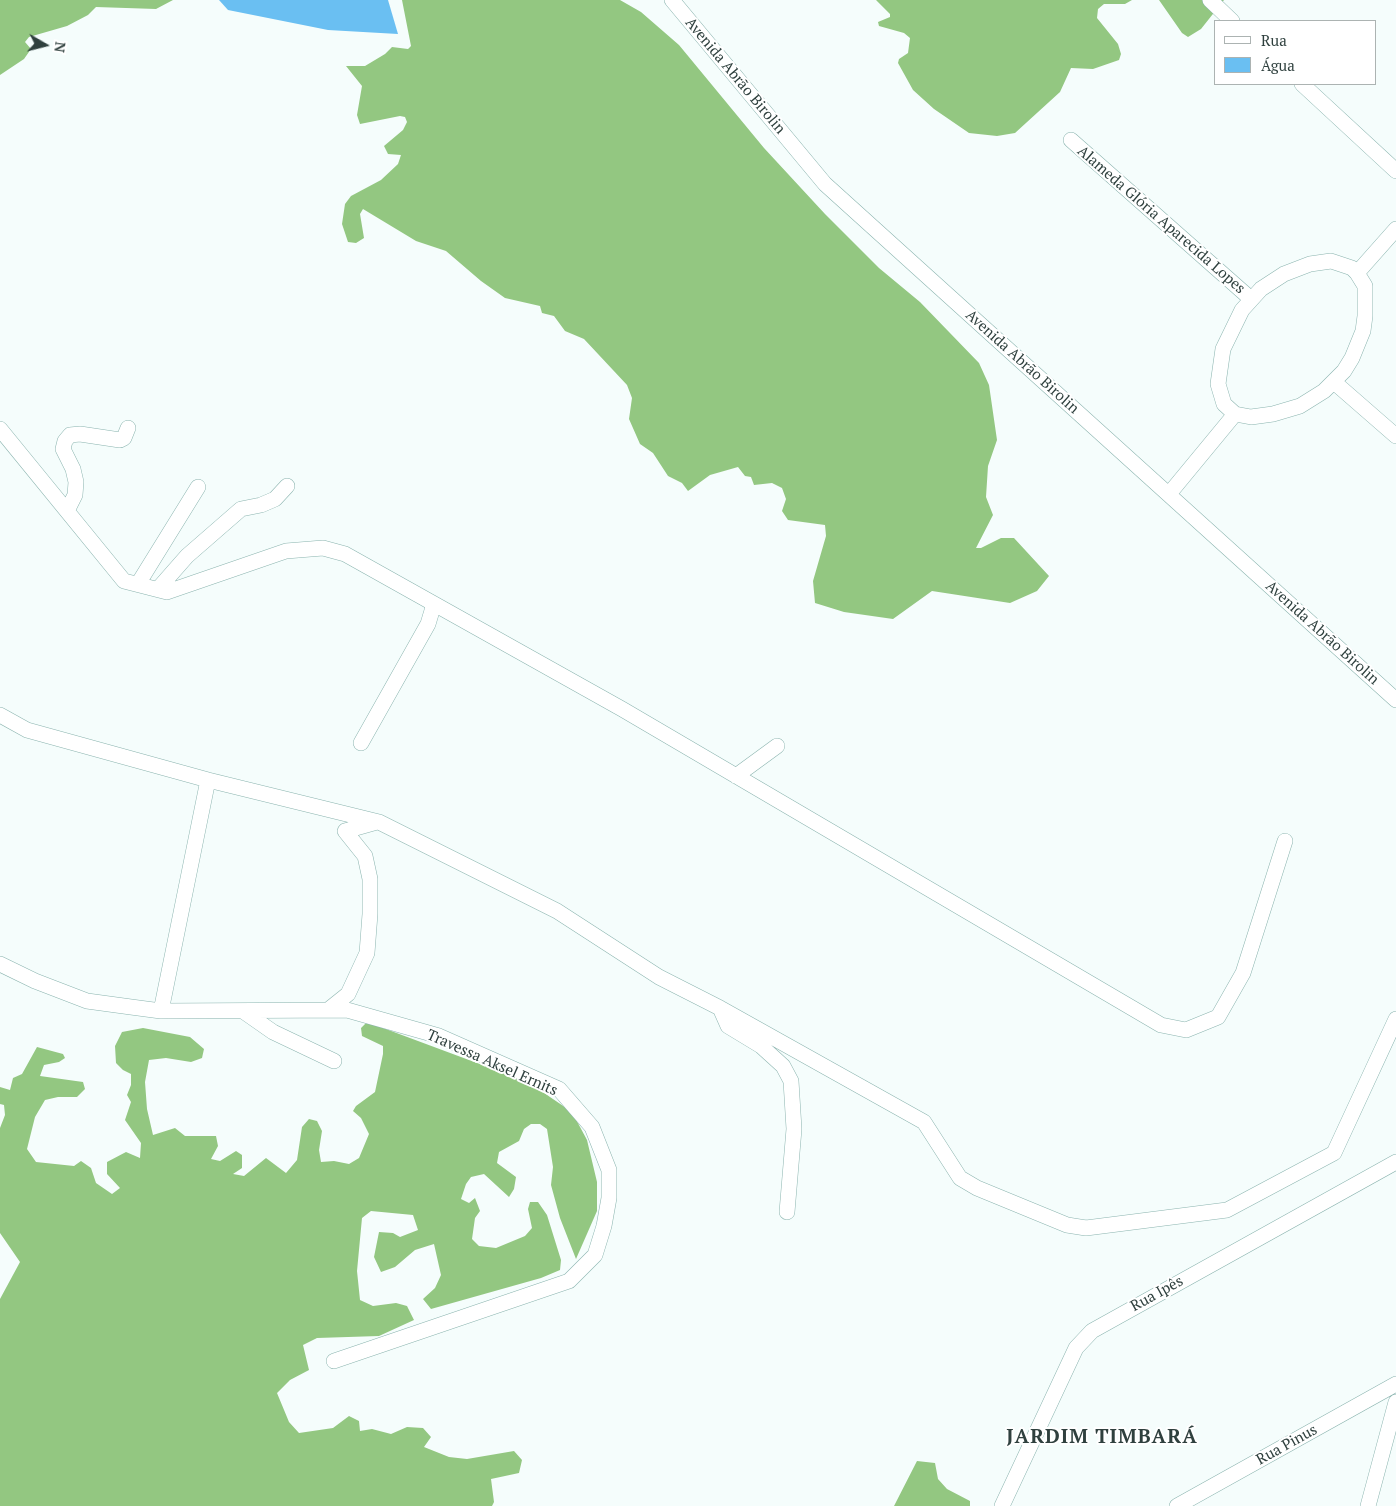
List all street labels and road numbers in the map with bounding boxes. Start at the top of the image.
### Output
street label: Avenida Abrão Birolin [681,14,789,138]
street label: Alameda Glória Aparecida Lopes [1073,142,1249,298]
street label: Avenida Abrão Birolin [962,306,1082,418]
street label: Avenida Abrão Birolin [1262,577,1382,689]
street label: Travessa Aksel Ernits [424,1026,560,1100]
street label: Rua Ipês [1128,1272,1186,1316]
street label: Rua Pinus [1253,1421,1321,1469]

